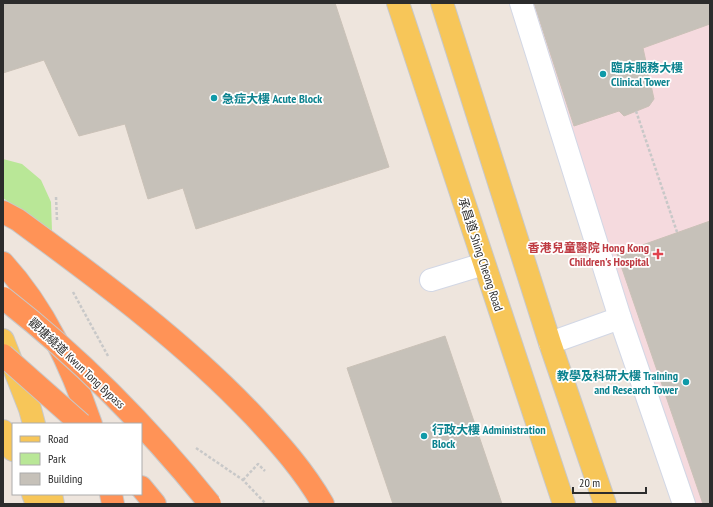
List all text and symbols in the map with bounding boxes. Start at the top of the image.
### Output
place label: 臨床服務大樓 Clinical Tower [611,60,683,89]
marker: 臨床服務大樓 Clinical Tower [598,69,608,79]
place label: 急症大樓 Acute Block [222,91,322,106]
marker: 急症大樓 Acute Block [209,93,219,103]
street label: 承昌道 Shing Cheong Road [456,195,506,313]
place label: 香港兒童醫院 Hong Kong Children's Hospital [528,240,649,269]
marker: 香港兒童醫院 Hong Kong Children's Hospital [652,248,664,260]
street label: 觀塘繞道 Kwun Tong Bypass [26,314,128,412]
place label: 教學及科研大樓 Training and Research Tower [557,368,678,397]
marker: 教學及科研大樓 Training and Research Tower [681,377,691,387]
place label: 行政大樓 Administration Block [432,422,546,451]
legend [12,423,142,495]
text: Road [48,431,68,446]
marker: 行政大樓 Administration Block [419,431,429,441]
text: Park [48,451,66,466]
scale bar [573,469,646,495]
text: Building [48,471,83,486]
text: 20 m [579,475,600,490]

